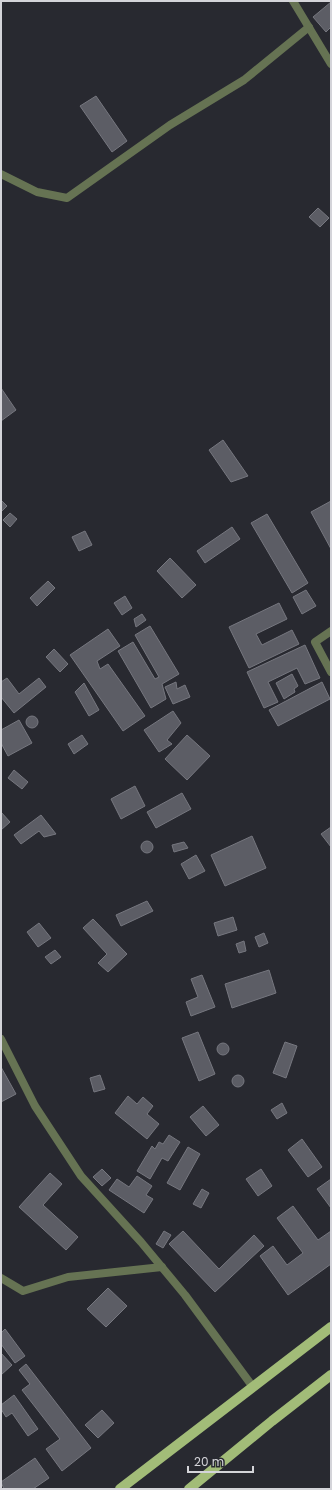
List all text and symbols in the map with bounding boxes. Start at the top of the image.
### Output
scale bar [188,1448,253,1474]
text: 20 m [194,1453,224,1470]

